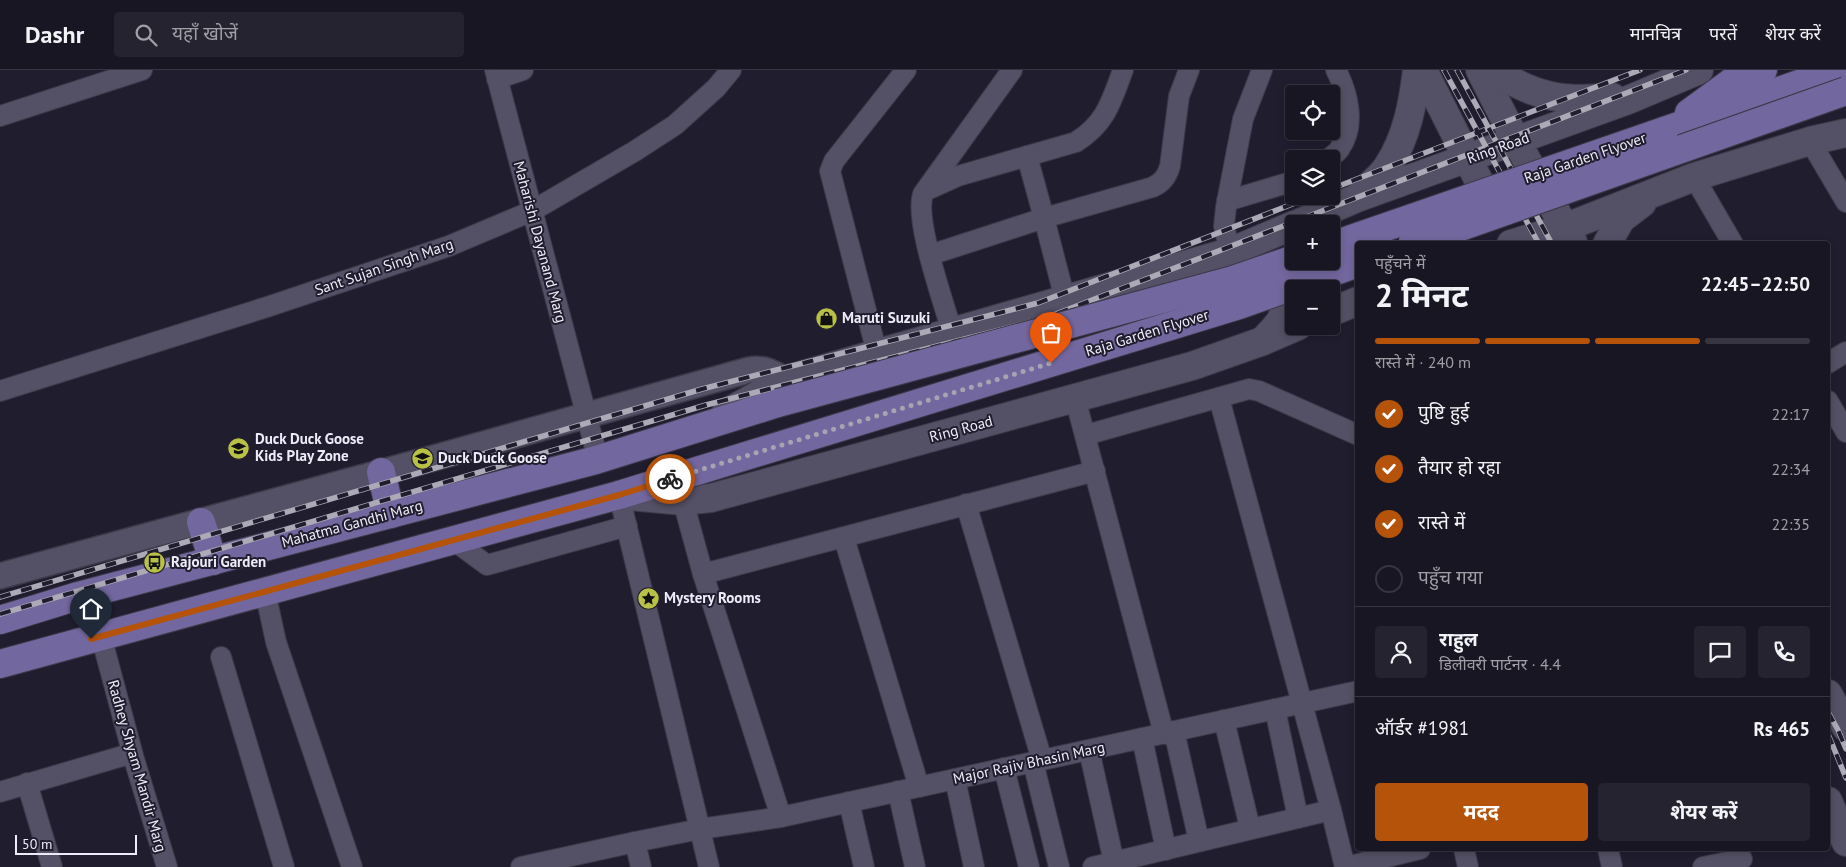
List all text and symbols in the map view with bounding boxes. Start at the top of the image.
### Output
search box [114,12,464,57]
text: Dashr [25,19,84,50]
icon: search [132,21,160,49]
text: यहाँ खोजें [172,21,238,45]
text: मानचित्र [1630,22,1681,45]
text: परतें [1709,22,1737,45]
text: शेयर करें [1765,22,1821,45]
map controls [1285,85,1340,335]
button: locate [1285,85,1340,140]
street label: Ring Road [1464,127,1532,168]
street label: Raja Garden Flyover [1521,128,1648,187]
button: layers [1285,150,1340,205]
street label: Maharishi Dayanand Marg [510,159,571,325]
button: + [1285,215,1340,270]
street label: Sant Sujan Singh Marg [312,234,456,299]
text: पहुँचने में [1375,253,1425,273]
text: 22:45–22:50 [1701,272,1810,296]
text: 2 मिनट [1375,274,1468,316]
button: − [1285,280,1340,335]
street label: Raja Garden Flyover [1083,305,1211,360]
shop icon: Maruti Suzuki [814,306,838,330]
place label: Maruti Suzuki [842,308,930,327]
pin [1030,312,1072,363]
icon: bag [1037,319,1065,347]
text: रास्ते में · 240 m [1375,352,1471,372]
icon: check [1375,400,1403,428]
text: पुष्टि हुई [1418,400,1469,424]
text: 22:17 [1772,404,1810,424]
street label: Ring Road [927,411,995,446]
place label: Duck Duck Goose Kids Play Zone [255,429,364,465]
school or university icon: Duck Duck Goose Kids Play Zone [227,436,251,460]
school or university icon: Duck Duck Goose [410,446,434,470]
place label: Duck Duck Goose [438,448,547,467]
courier [645,454,695,504]
icon: check [1375,455,1403,483]
text: तैयार हो रहा [1418,455,1500,479]
text: 22:34 [1772,459,1810,479]
icon: bike [656,465,684,493]
street label: Mahatma Gandhi Marg [279,496,424,551]
icon: check [1375,510,1403,538]
text: रास्ते में [1418,510,1465,534]
text: 22:35 [1772,514,1810,534]
bus stop icon: Rajouri Garden [143,550,167,574]
place label: Rajouri Garden [171,552,266,571]
text: पहुँच गया [1418,565,1483,589]
place icon: Mystery Rooms [636,586,660,610]
pin [70,588,112,639]
place label: Mystery Rooms [664,588,761,607]
icon: home [77,595,105,623]
button: person [1375,626,1427,678]
button: chat [1694,626,1746,678]
button: phone [1758,626,1810,678]
text: राहुल [1439,627,1478,651]
text: डिलीवरी पार्टनर · 4.4 [1439,654,1561,674]
street label: Radhey Shyam Mandir Marg [104,678,171,854]
text: ऑर्डर #1981 [1375,716,1469,740]
text: Rs 465 [1753,717,1810,741]
street label: Major Rajiv Bhasin Marg [951,737,1107,788]
button: मदद [1375,783,1588,841]
button: शेयर करें [1598,783,1810,841]
scale bar [15,832,138,855]
text: 50 m [22,835,52,853]

